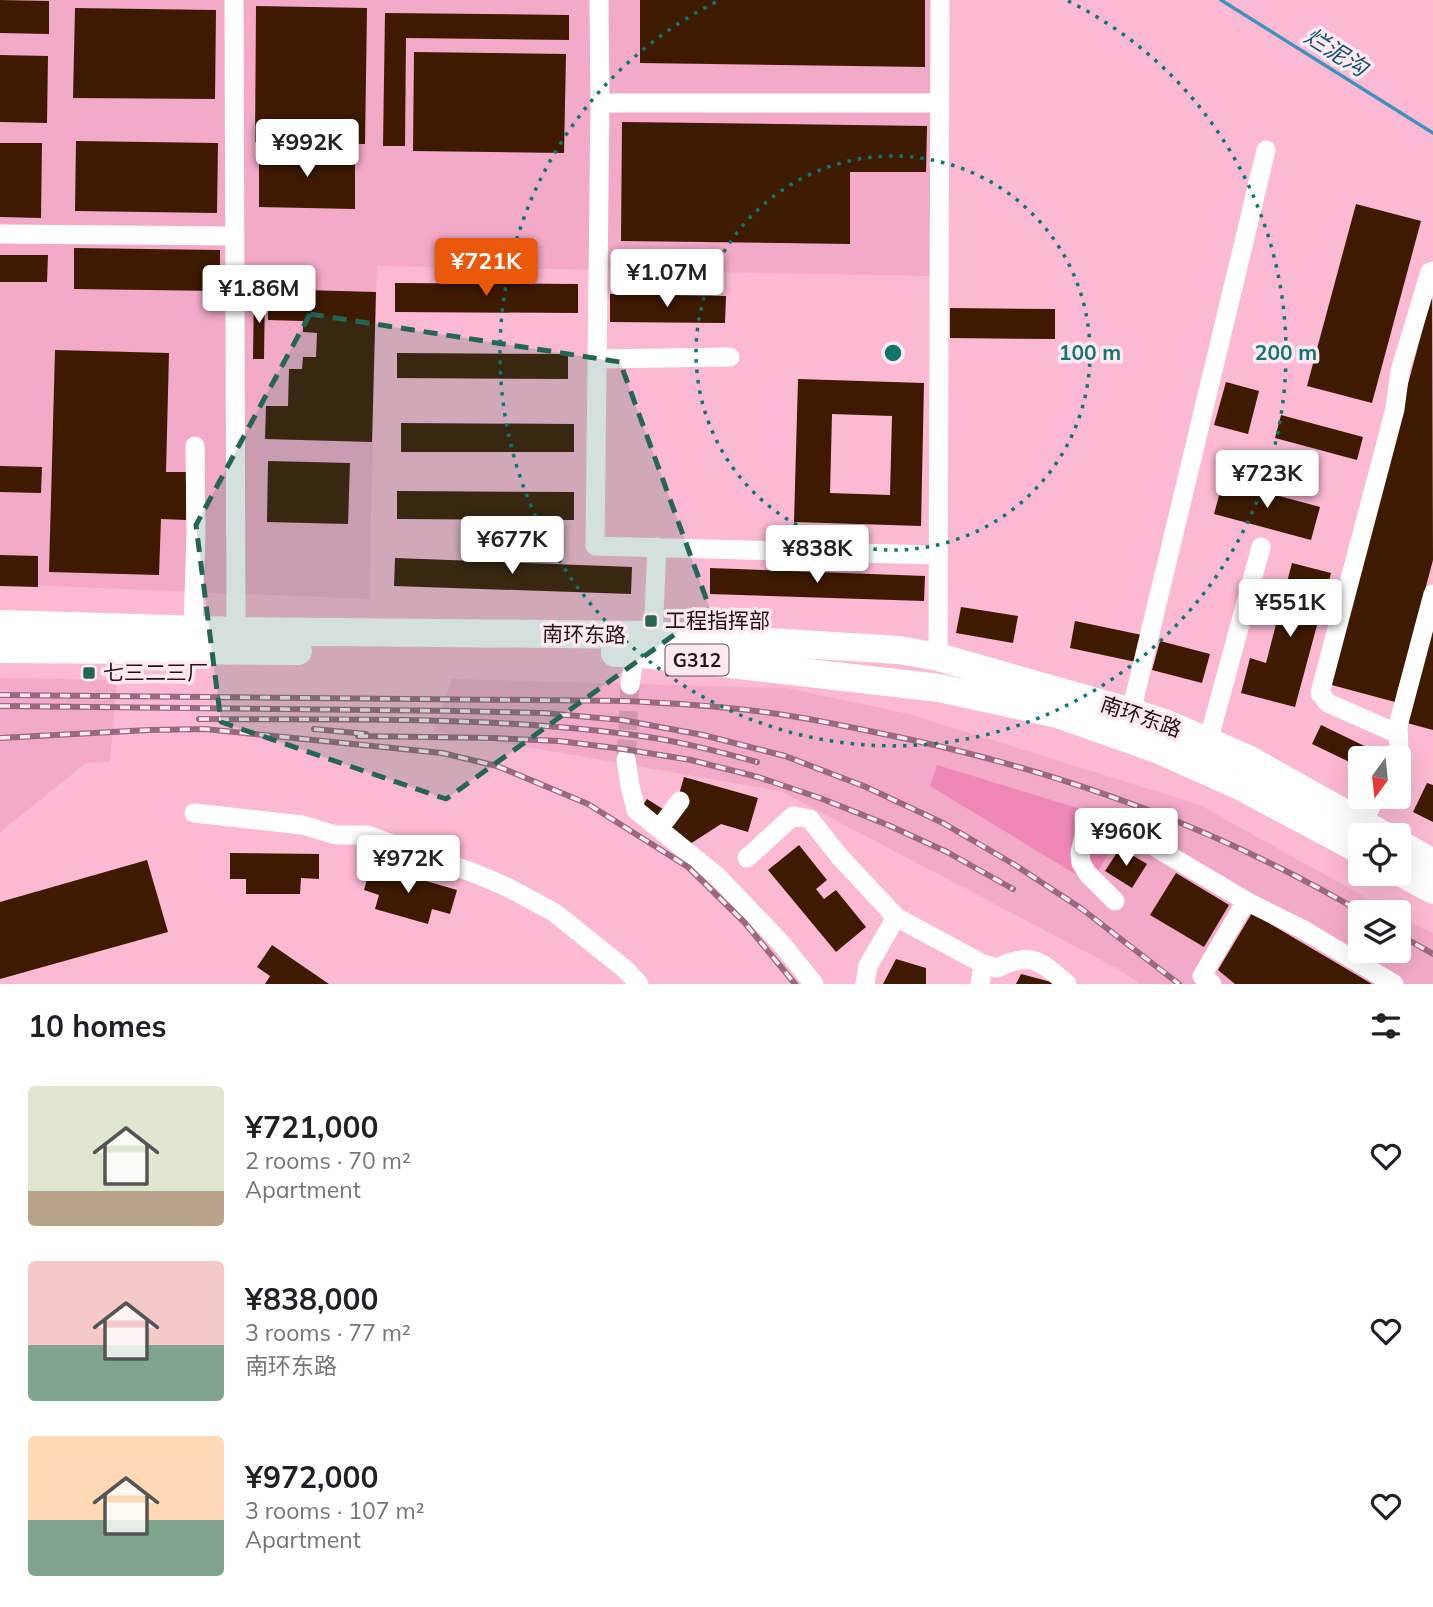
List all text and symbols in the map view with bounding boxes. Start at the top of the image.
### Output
water label: 烂泥沟 [1299,21,1376,84]
pin: ¥992K [258,120,356,179]
text: ¥992K [272,127,342,156]
pin: ¥721K [437,238,535,298]
text: ¥721K [451,246,521,275]
pin: ¥1.07M [610,250,724,309]
text: ¥1.07M [627,257,707,286]
pin: ¥1.86M [202,266,316,325]
text: ¥1.86M [219,273,299,302]
text: 100 m [1059,339,1121,365]
text: 200 m [1255,339,1317,365]
centre of rings [881,341,905,365]
pin: ¥723K [1218,450,1316,510]
text: ¥723K [1232,458,1302,487]
pin: ¥677K [463,516,561,576]
text: ¥677K [477,524,547,553]
pin: ¥838K [768,526,866,585]
text: ¥838K [782,533,852,562]
pin: ¥551K [1241,580,1339,639]
text: ¥551K [1255,587,1325,616]
place label: 工程指挥部 [665,607,770,633]
marker: 工程指挥部 [643,613,659,629]
street label: 南环东路 [542,620,626,648]
road number: G312 [666,645,728,676]
place label: 七三二三厂 [103,659,208,685]
marker: 七三二三厂 [81,665,97,681]
street label: 南环东路 [1097,690,1185,742]
north arrow [1348,746,1410,808]
map controls [1348,746,1411,963]
pin: ¥960K [1077,808,1175,868]
text: ¥960K [1091,816,1161,845]
button: locate [1348,823,1411,886]
pin: ¥972K [359,836,457,895]
text: ¥972K [373,843,443,872]
button: layers [1348,900,1411,963]
text: 10 homes [28,1007,167,1045]
icon: filters [1367,1007,1405,1045]
text: ¥721,000 [245,1108,378,1146]
icon: home [84,1114,168,1198]
icon: heart [1367,1137,1405,1175]
text: 2 rooms · 70 m² [245,1146,411,1175]
text: Apartment [245,1175,361,1204]
text: ¥838,000 [245,1280,378,1318]
icon: home [84,1289,168,1373]
icon: heart [1367,1312,1405,1350]
text: 3 rooms · 77 m² [245,1318,411,1347]
text: 南环东路 [245,1351,337,1380]
text: ¥972,000 [245,1458,378,1496]
icon: home [84,1464,168,1548]
icon: heart [1367,1487,1405,1525]
text: 3 rooms · 107 m² [245,1496,425,1525]
text: Apartment [245,1525,361,1554]

